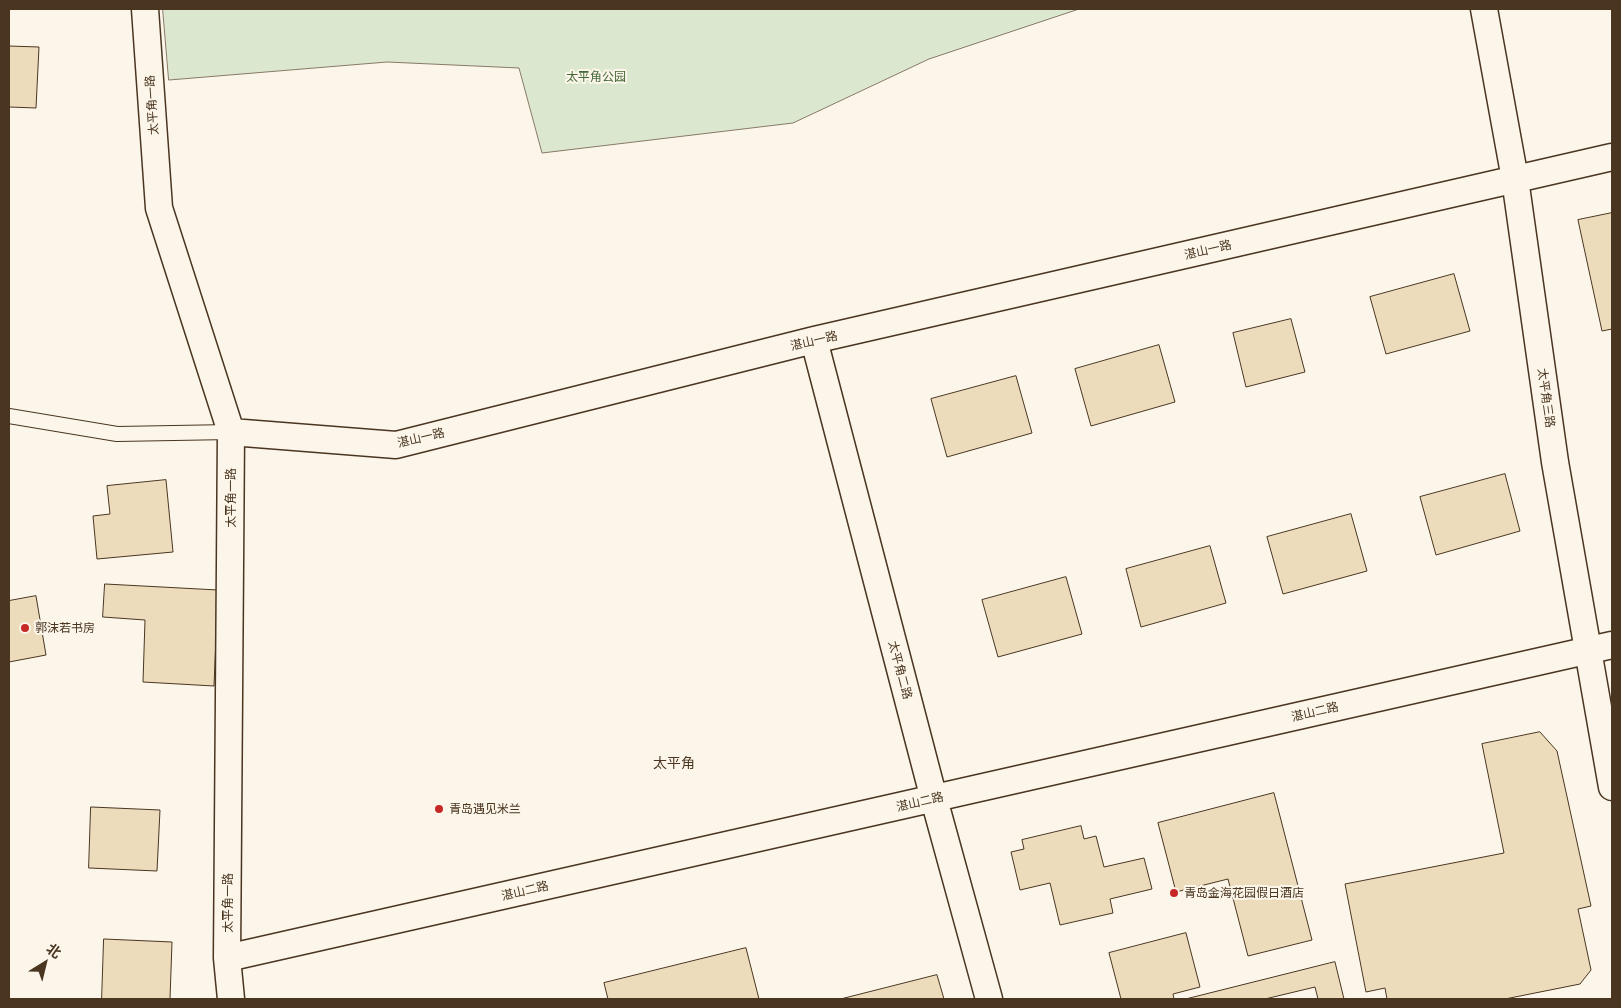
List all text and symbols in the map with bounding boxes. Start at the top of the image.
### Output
park label: 太平角公园 [566,70,626,84]
street label: 太平角一路 [143,75,161,135]
street label: 湛山一路 [1183,238,1233,262]
street label: 湛山一路 [789,329,839,353]
street label: 太平角三路 [1535,367,1557,429]
street label: 湛山一路 [396,426,446,450]
street label: 太平角一路 [224,468,238,528]
place label: 郭沫若书房 [35,621,95,635]
marker: 郭沫若书房 [19,622,31,634]
street label: 太平角二路 [885,639,915,701]
street label: 湛山二路 [1290,700,1340,724]
district label: 太平角 [653,755,695,771]
street label: 湛山二路 [895,790,945,814]
place label: 青岛遇见米兰 [449,802,521,816]
marker: 青岛遇见米兰 [433,803,445,815]
street label: 太平角一路 [221,873,235,933]
street label: 湛山二路 [500,879,550,903]
place label: 青岛金海花园假日酒店 [1184,886,1304,900]
marker: 青岛金海花园假日酒店 [1168,887,1180,899]
north arrow [20,938,70,988]
text: 北 [43,939,65,961]

